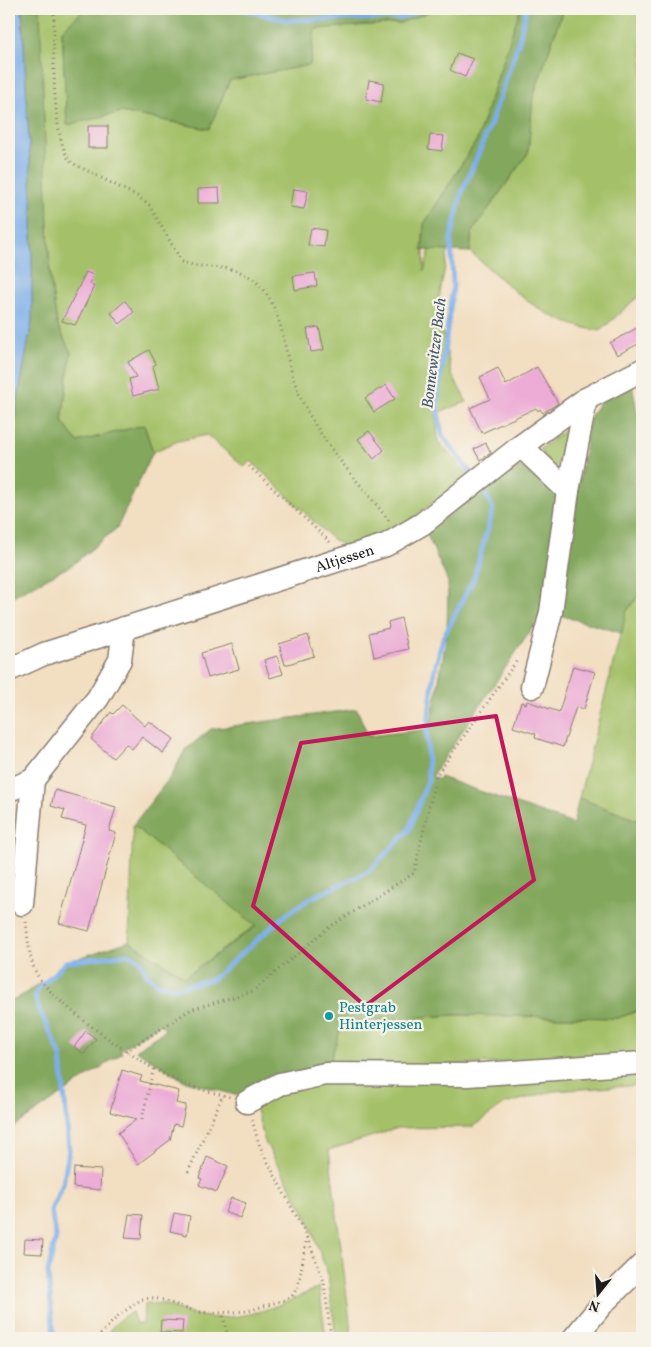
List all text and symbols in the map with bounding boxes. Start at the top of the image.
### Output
water label: Bonnewitzer Bach [417,297,453,410]
street label: Altjessen [313,540,377,579]
place label: Pestgrab Hinterjessen [339,998,423,1036]
marker: Pestgrab Hinterjessen [323,1010,335,1022]
north arrow [574,1270,624,1320]
text: N [587,1294,602,1316]

